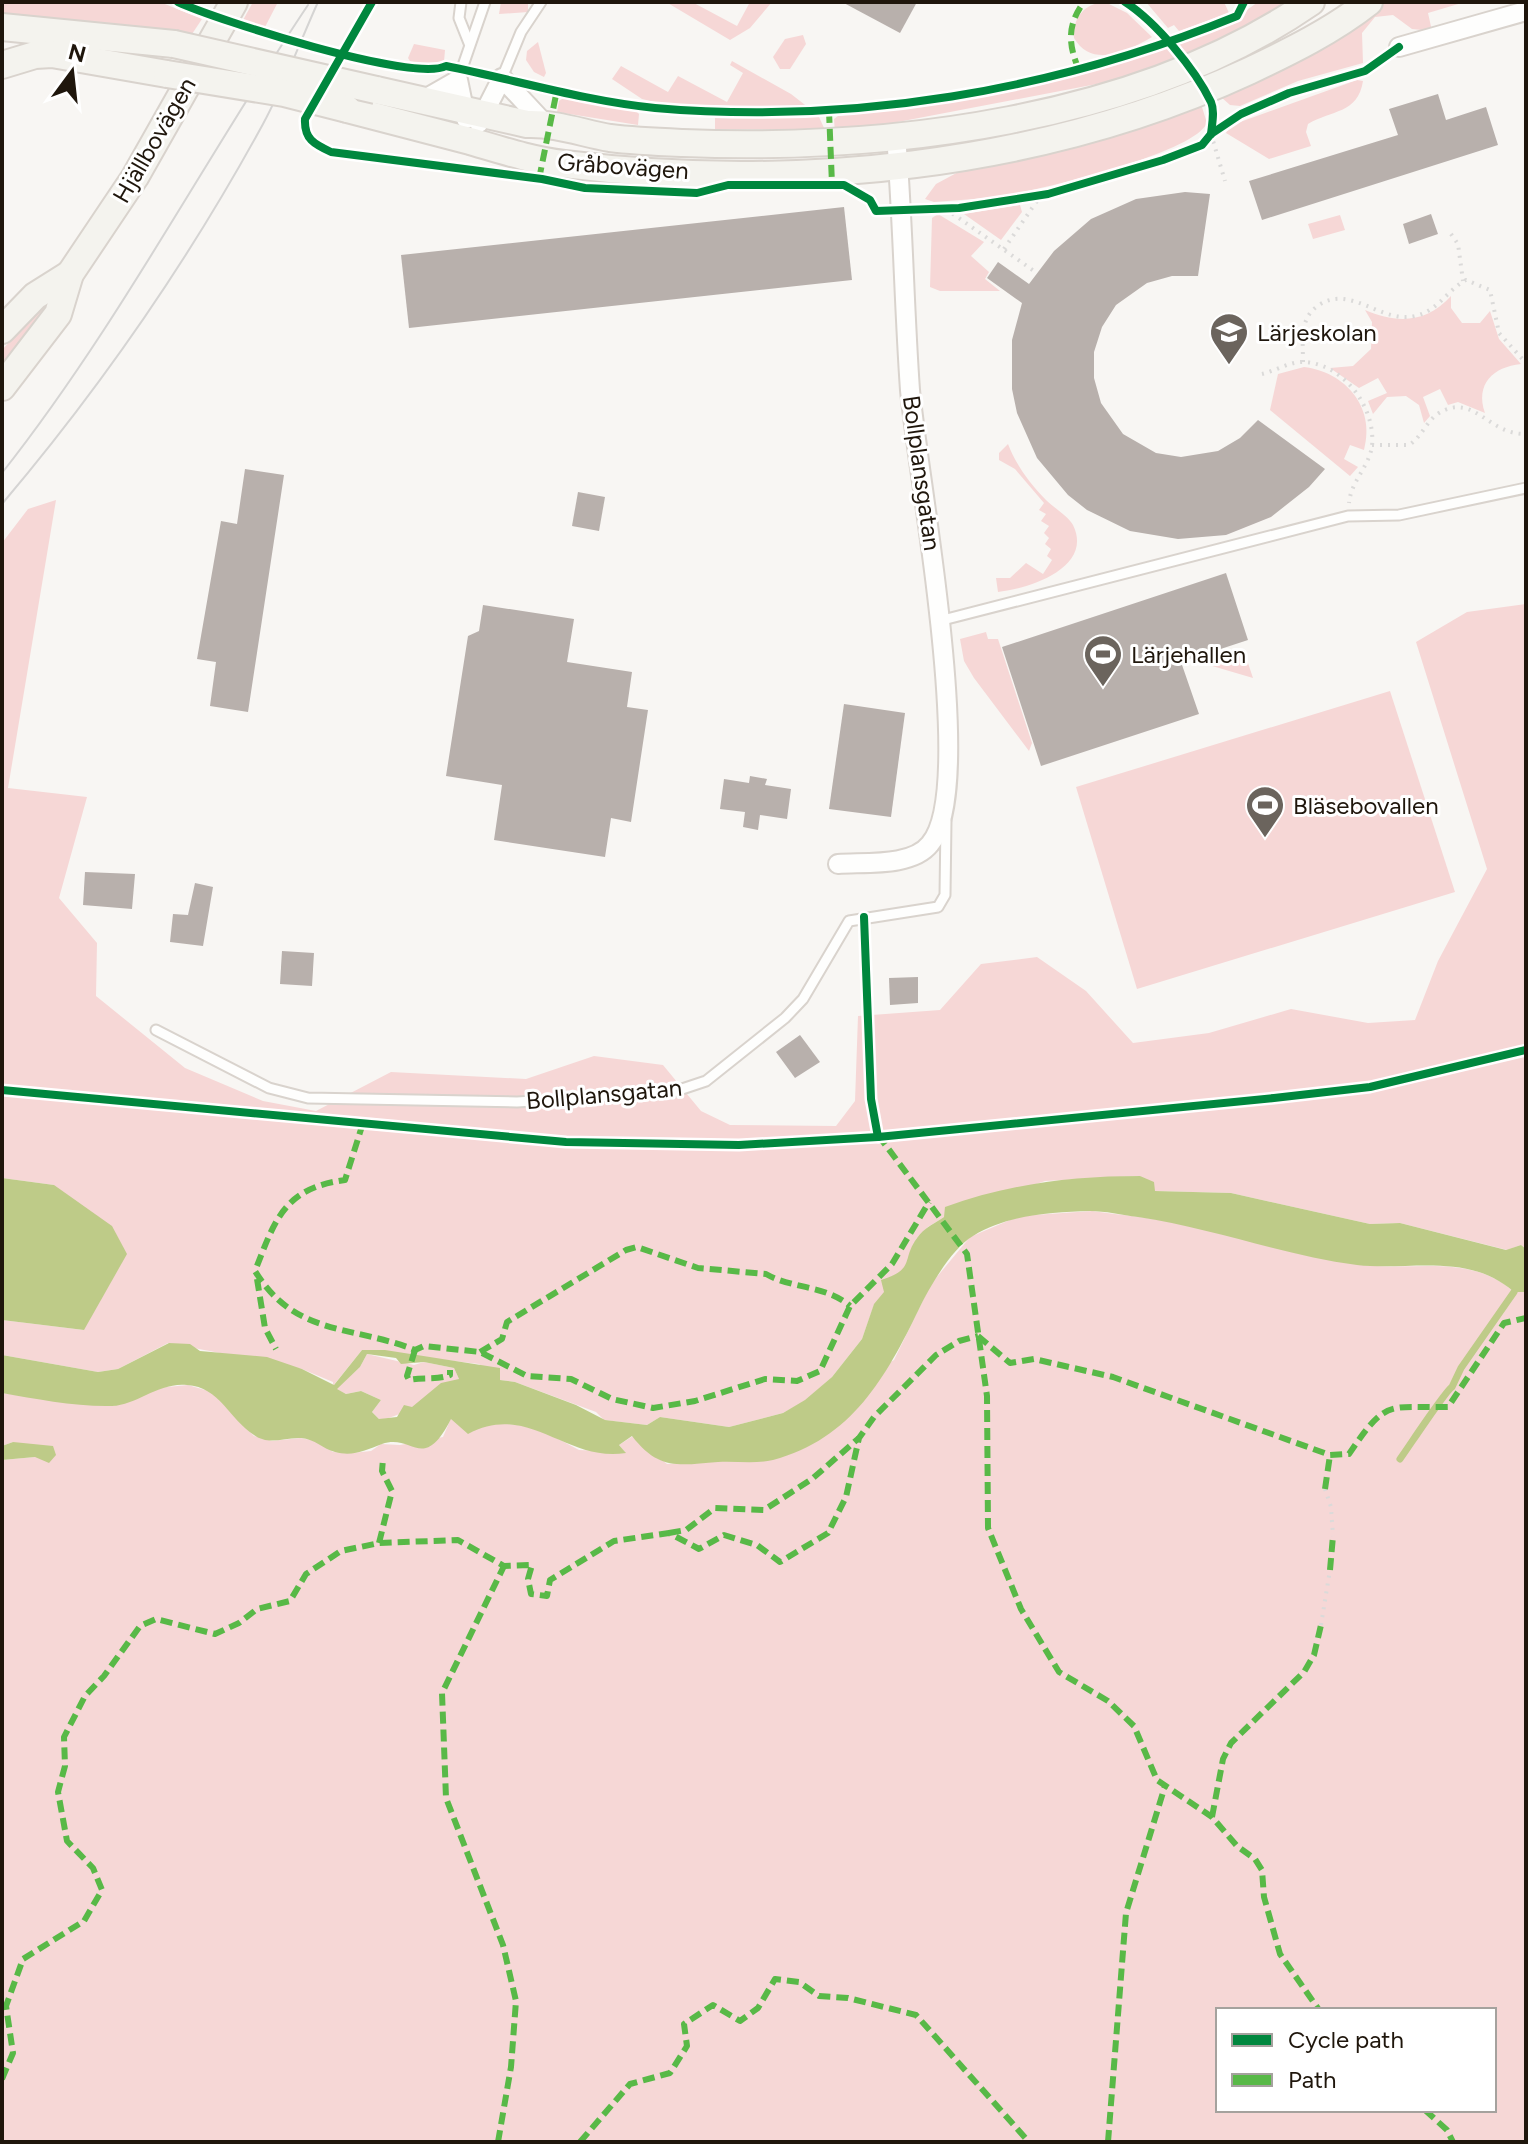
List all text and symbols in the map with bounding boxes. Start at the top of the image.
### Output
north arrow [32,32,112,112]
text: N [65,38,89,68]
street label: Hjällbovägen [106,72,202,208]
street label: Gråbovägen [556,147,690,185]
school or university icon: Lärjeskolan [1208,311,1250,366]
place label: Lärjeskolan [1257,318,1377,347]
street label: Bollplansgatan [897,394,947,552]
sports icon: Lärjehallen [1082,633,1124,688]
place label: Lärjehallen [1131,640,1246,669]
sports icon: Bläsebovallen [1244,784,1286,839]
place label: Bläsebovallen [1293,791,1439,820]
street label: Bollplansgatan [525,1073,683,1115]
legend [1216,2008,1496,2112]
text: Cycle path [1288,2025,1404,2054]
text: Path [1288,2065,1336,2094]

